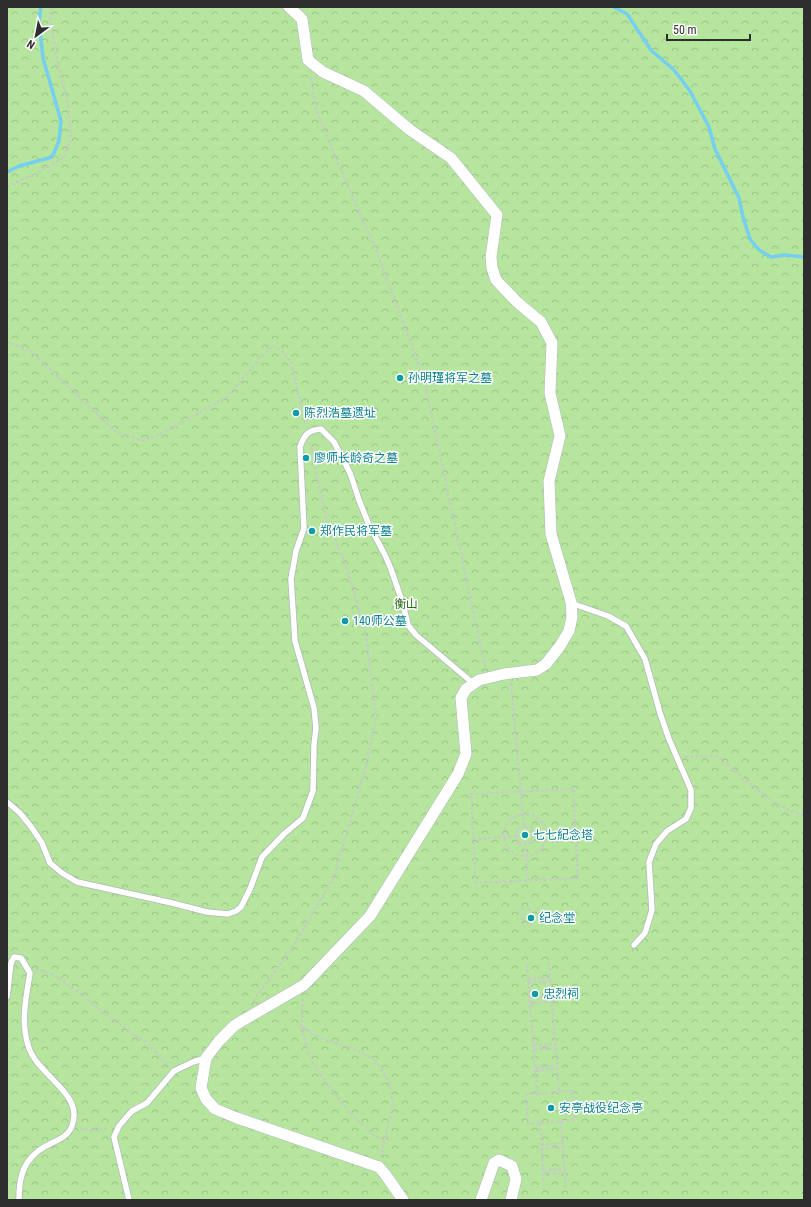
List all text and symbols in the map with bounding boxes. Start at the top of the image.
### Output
north arrow [16,16,56,56]
scale bar [667,16,750,42]
text: 50 m [673,23,697,37]
text: N [24,37,37,51]
place label: 孙明瑾将军之墓 [408,371,492,385]
marker: 孙明瑾将军之墓 [395,373,405,383]
place label: 陈烈浩墓遗址 [304,406,376,420]
marker: 陈烈浩墓遗址 [291,408,301,418]
place label: 廖师长龄奇之墓 [314,451,398,465]
marker: 廖师长龄奇之墓 [301,453,311,463]
place label: 郑作民将军墓 [320,524,392,538]
marker: 郑作民将军墓 [307,526,317,536]
park label: 衡山 [394,597,418,611]
place label: 140师公墓 [353,614,407,628]
marker: 140师公墓 [340,616,350,626]
place label: 七七紀念塔 [533,828,593,842]
marker: 七七紀念塔 [520,830,530,840]
place label: 纪念堂 [539,911,575,925]
marker: 纪念堂 [526,913,536,923]
place label: 忠烈祠 [543,987,579,1001]
marker: 忠烈祠 [530,989,540,999]
place label: 安亭战役纪念亭 [559,1101,643,1115]
marker: 安亭战役纪念亭 [546,1103,556,1113]

